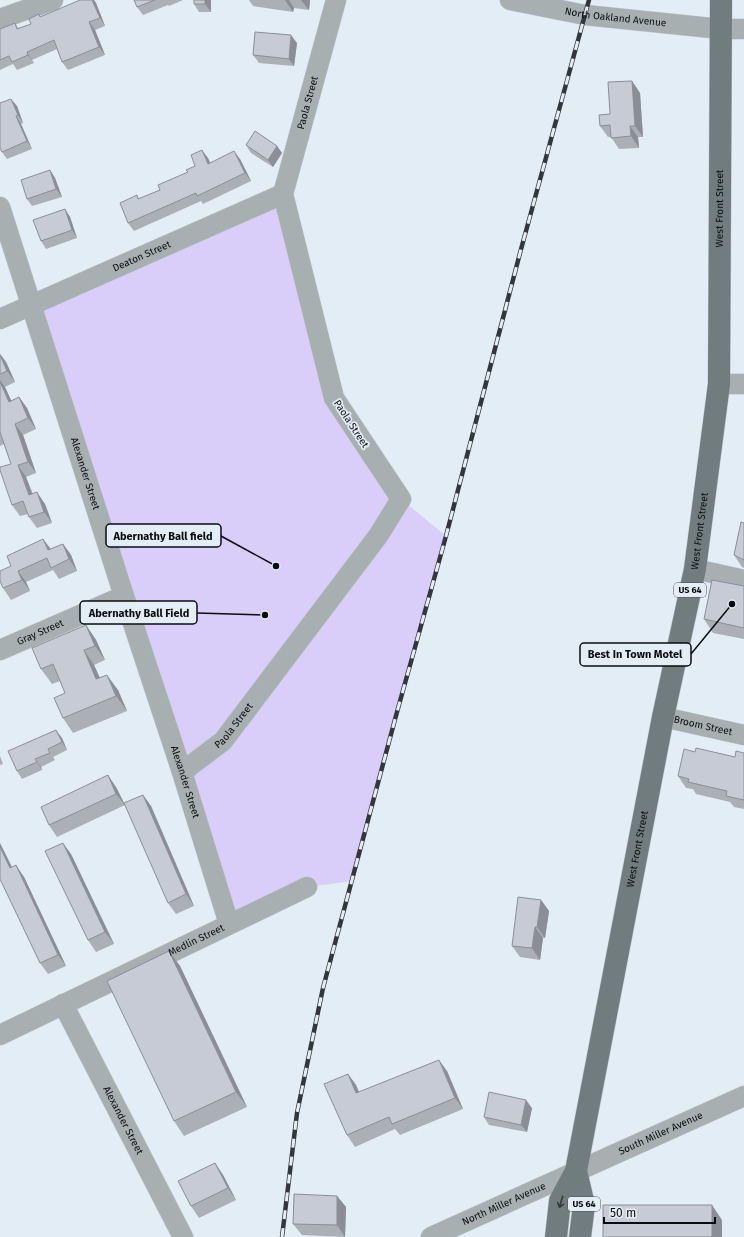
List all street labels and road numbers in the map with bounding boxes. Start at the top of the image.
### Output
street label: North Oakland Avenue [564,5,667,29]
street label: Paola Street [295,74,321,131]
street label: West Front Street [714,169,726,247]
street label: Deaton Street [111,238,173,274]
street label: Paola Street [331,398,371,451]
street label: Alexander Street [68,436,102,512]
street label: West Front Street [689,491,711,571]
road number: US 64 [674,583,706,597]
street label: Gray Street [15,617,66,648]
street label: Paola Street [212,700,256,751]
street label: Broom Street [673,714,734,738]
street label: Alexander Street [168,744,202,820]
street label: West Front Street [624,809,651,888]
street label: Medlin Street [166,922,227,959]
street label: Alexander Street [100,1084,146,1157]
street label: South Miller Avenue [617,1109,705,1158]
street label: North Miller Avenue [460,1180,548,1228]
road number: US 64 [568,1197,600,1211]

